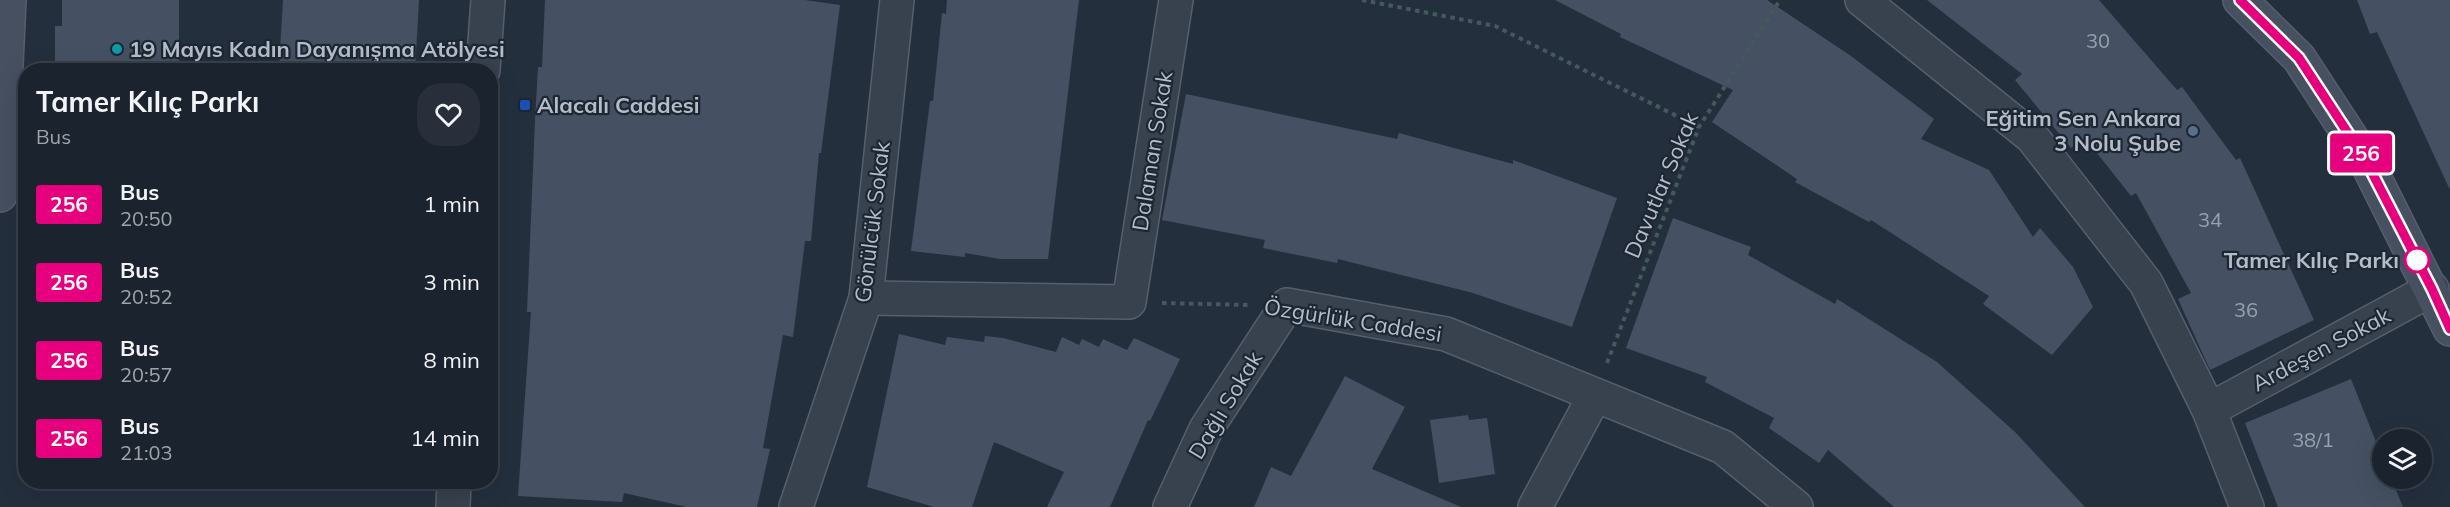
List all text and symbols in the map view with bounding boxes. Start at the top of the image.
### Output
house number: 30 [2086,28,2110,53]
place label: 19 Mayıs Kadın Dayanışma Atölyesi [129,35,505,63]
marker: 19 Mayıs Kadın Dayanışma Atölyesi [110,42,124,56]
street label: Dalaman Sokak [1126,69,1179,233]
button: heart [417,83,480,146]
text: Tamer Kılıç Parkı [36,84,259,119]
place label: Alacalı Caddesi [537,91,699,119]
marker: Alacalı Caddesi [518,98,532,112]
place label: Eğitim Sen Ankara 3 Nolu Şube [1986,104,2181,157]
street label: Davutlar Sokak [1618,107,1705,262]
text: Bus [36,124,71,149]
marker: Eğitim Sen Ankara 3 Nolu Şube [2186,124,2200,138]
line badge: 256 [2326,134,2396,172]
street label: Gönülcük Sokak [848,139,896,304]
text: 256 [2342,140,2380,166]
text: Bus [120,178,159,206]
text: 1 min [424,190,480,218]
text: 256 [50,191,88,217]
text: 20:50 [120,206,173,231]
house number: 34 [2198,207,2222,232]
place label: Tamer Kılıç Parkı [2224,246,2399,274]
marker: Tamer Kılıç Parkı [2404,247,2430,273]
text: Bus [120,256,159,284]
text: 3 min [424,268,480,296]
text: 256 [50,269,88,295]
text: 20:52 [120,284,173,309]
street label: Özgürlük Caddesi [1262,292,1444,348]
house number: 36 [2234,297,2258,322]
street label: Ardeşen Sokak [2247,300,2396,397]
text: Bus [120,334,159,362]
street label: Dağlı Sokak [1182,345,1269,464]
text: 8 min [424,346,480,374]
text: 256 [50,347,88,373]
text: 20:57 [120,362,173,387]
text: Bus [120,412,159,440]
text: 14 min [410,424,480,452]
text: 256 [50,425,88,451]
house number: 38/1 [2292,427,2334,452]
map controls [2372,429,2432,489]
button: layers [2372,429,2432,489]
text: 21:03 [120,440,173,465]

